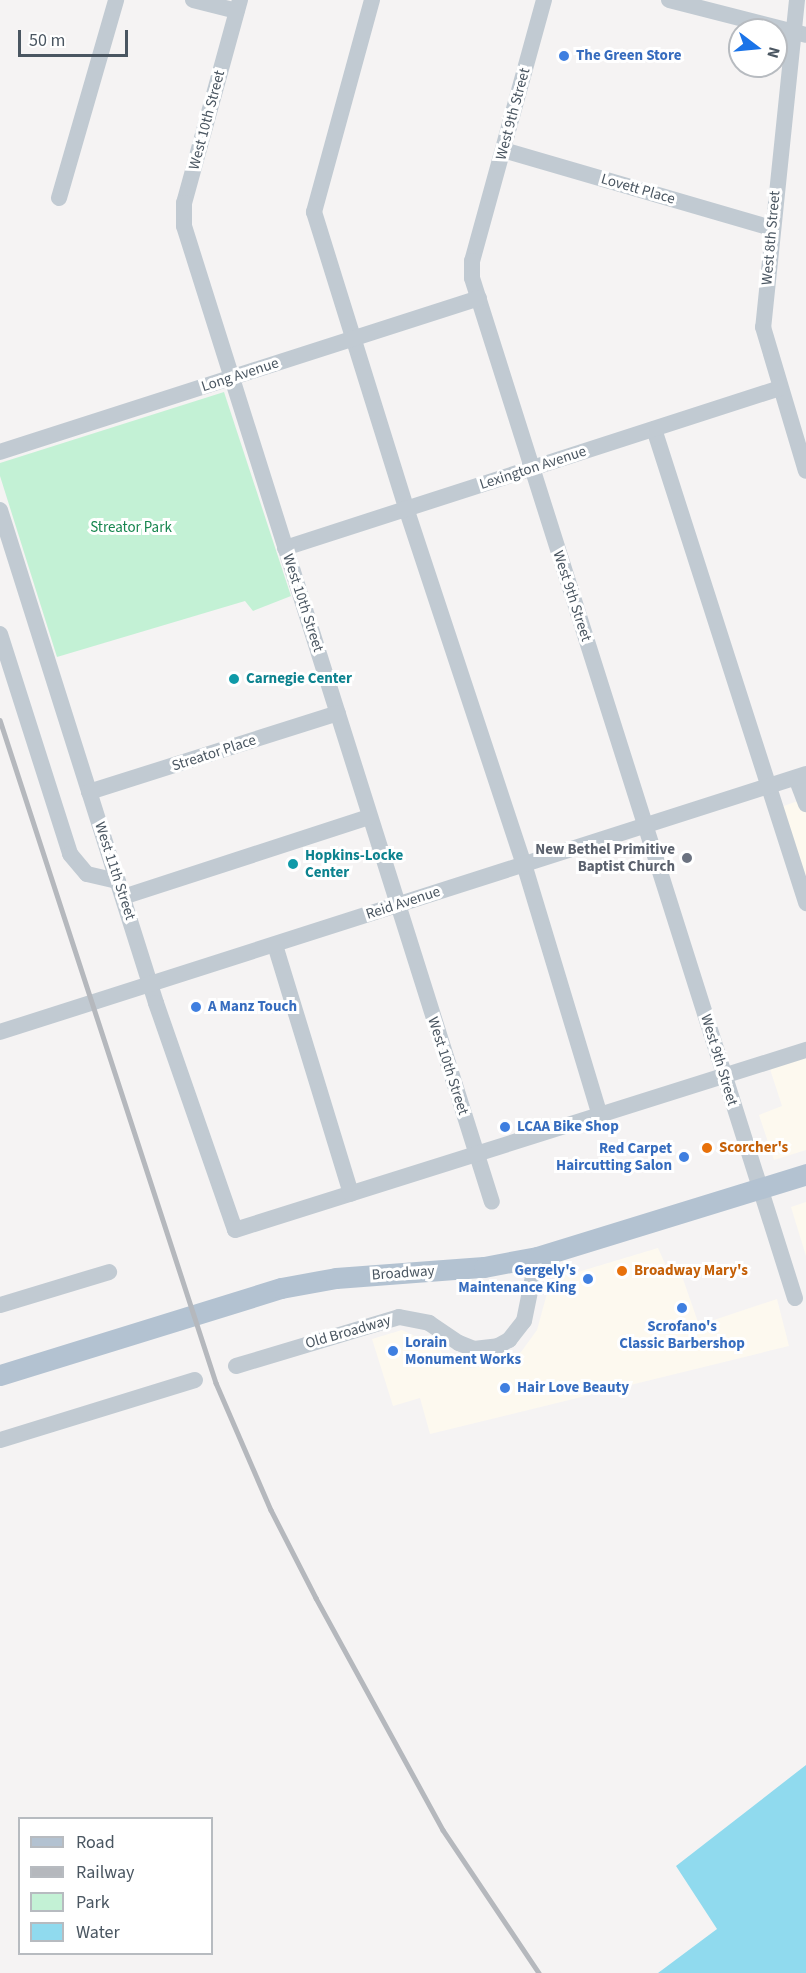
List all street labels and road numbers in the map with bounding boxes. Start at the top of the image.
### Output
street label: West 9th Street [492,66,534,162]
street label: West 10th Street [185,68,229,172]
street label: Lovett Place [599,170,677,208]
street label: West 8th Street [758,190,784,286]
street label: Long Avenue [199,354,281,396]
street label: Lexington Avenue [477,442,589,494]
street label: West 9th Street [549,548,595,644]
street label: West 10th Street [279,552,327,654]
street label: Streator Place [170,731,258,775]
street label: West 11th Street [91,820,139,922]
street label: Reid Avenue [364,883,442,923]
street label: West 9th Street [697,1012,741,1108]
street label: West 10th Street [424,1015,472,1117]
street label: Broadway [371,1262,435,1284]
street label: Old Broadway [303,1311,393,1353]

